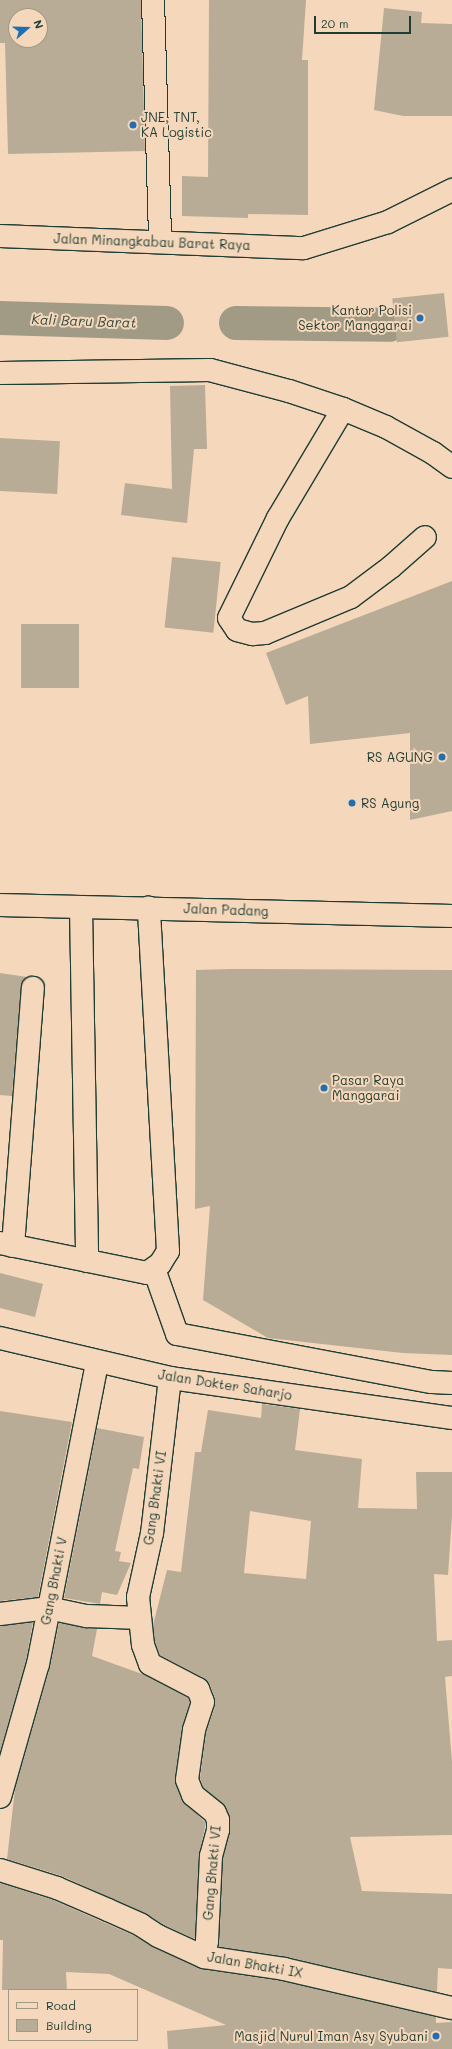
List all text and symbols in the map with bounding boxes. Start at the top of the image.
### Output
north arrow [8,8,48,48]
scale bar [316,8,413,34]
text: 20 m [321,15,349,31]
text: N [30,18,47,31]
place label: JNE, TNT, KA Logistic [141,110,212,141]
marker: JNE, TNT, KA Logistic [128,120,138,130]
street label: Jalan Minangkabau Barat Raya [53,231,251,253]
place label: Kantor Polisi Sektor Manggarai [298,303,412,334]
water label: Kali Baru Barat [31,311,137,331]
marker: Kantor Polisi Sektor Manggarai [415,313,425,323]
place label: RS AGUNG [367,749,433,765]
marker: RS AGUNG [436,751,448,763]
place label: RS Agung [361,795,419,811]
marker: RS Agung [346,797,358,809]
street label: Jalan Padang [183,901,269,919]
place label: Pasar Raya Manggarai [332,1073,404,1104]
marker: Pasar Raya Manggarai [319,1083,329,1093]
street label: Jalan Dokter Saharjo [157,1367,293,1403]
street label: Gang Bhakti VI [141,1450,169,1546]
street label: Gang Bhakti V [38,1536,70,1626]
street label: Gang Bhakti VI [200,1825,224,1921]
street label: Jalan Bhakti IX [206,1949,304,1981]
legend [8,1989,138,2041]
text: Road [46,1997,76,2013]
text: Building [46,2017,92,2033]
place label: Masjid Nurul Iman Asy Syubani [234,2028,428,2044]
marker: Masjid Nurul Iman Asy Syubani [431,2031,441,2041]

